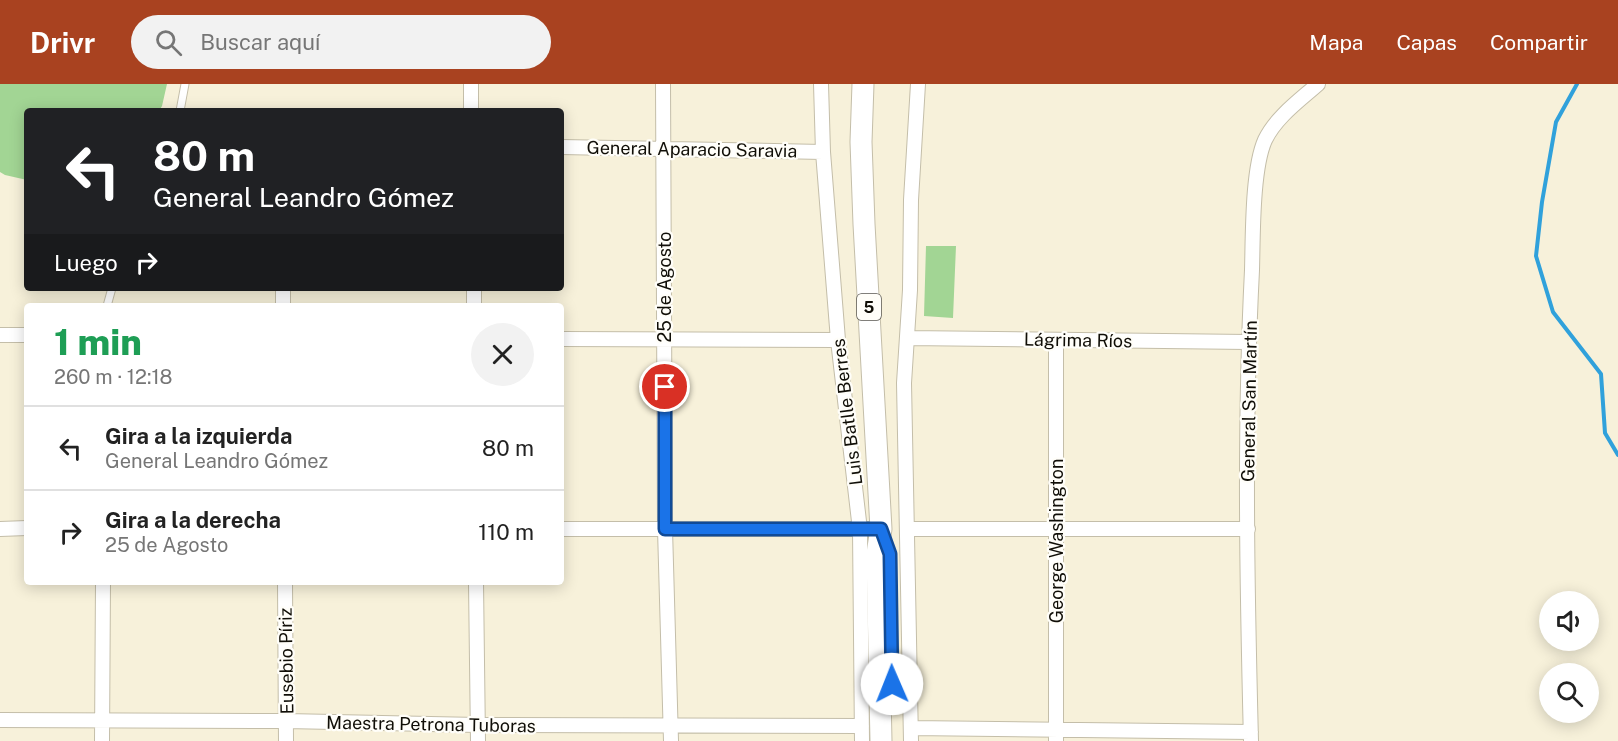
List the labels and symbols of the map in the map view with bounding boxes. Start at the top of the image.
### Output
street label: General Aparacio Saravia [586,137,798,161]
street label: 25 de Agosto [654,232,675,342]
road number: 5 [857,294,881,320]
street label: General San Martín [1237,320,1261,482]
street label: Lágrima Ríos [1024,329,1132,351]
street label: Luis Batlle Berres [828,337,866,487]
pin [639,361,690,412]
street label: George Washington [1046,459,1067,623]
street label: Eusebio Píriz [275,608,297,714]
position arrow [860,652,924,716]
street label: Maestra Petrona Tuboras [326,712,536,736]

